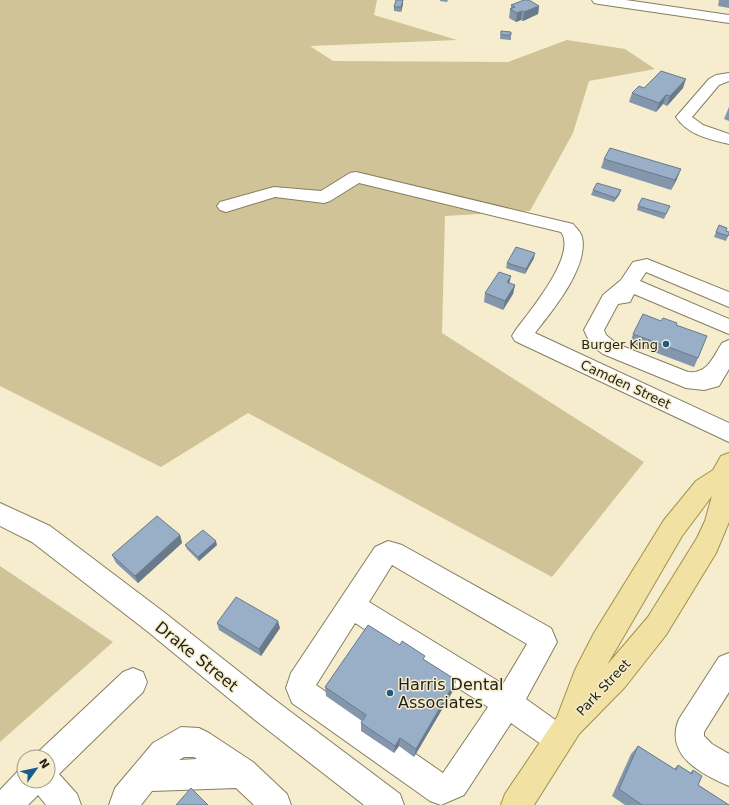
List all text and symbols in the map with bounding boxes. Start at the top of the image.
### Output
place label: Burger King [581,337,658,352]
marker: Burger King [661,339,671,349]
street label: Camden Street [578,357,673,412]
street label: Drake Street [151,617,242,696]
street label: Park Street [573,656,633,719]
place label: Harris Dental Associates [398,675,503,712]
marker: Harris Dental Associates [385,688,395,698]
north arrow [16,749,56,789]
text: N [36,756,52,771]

